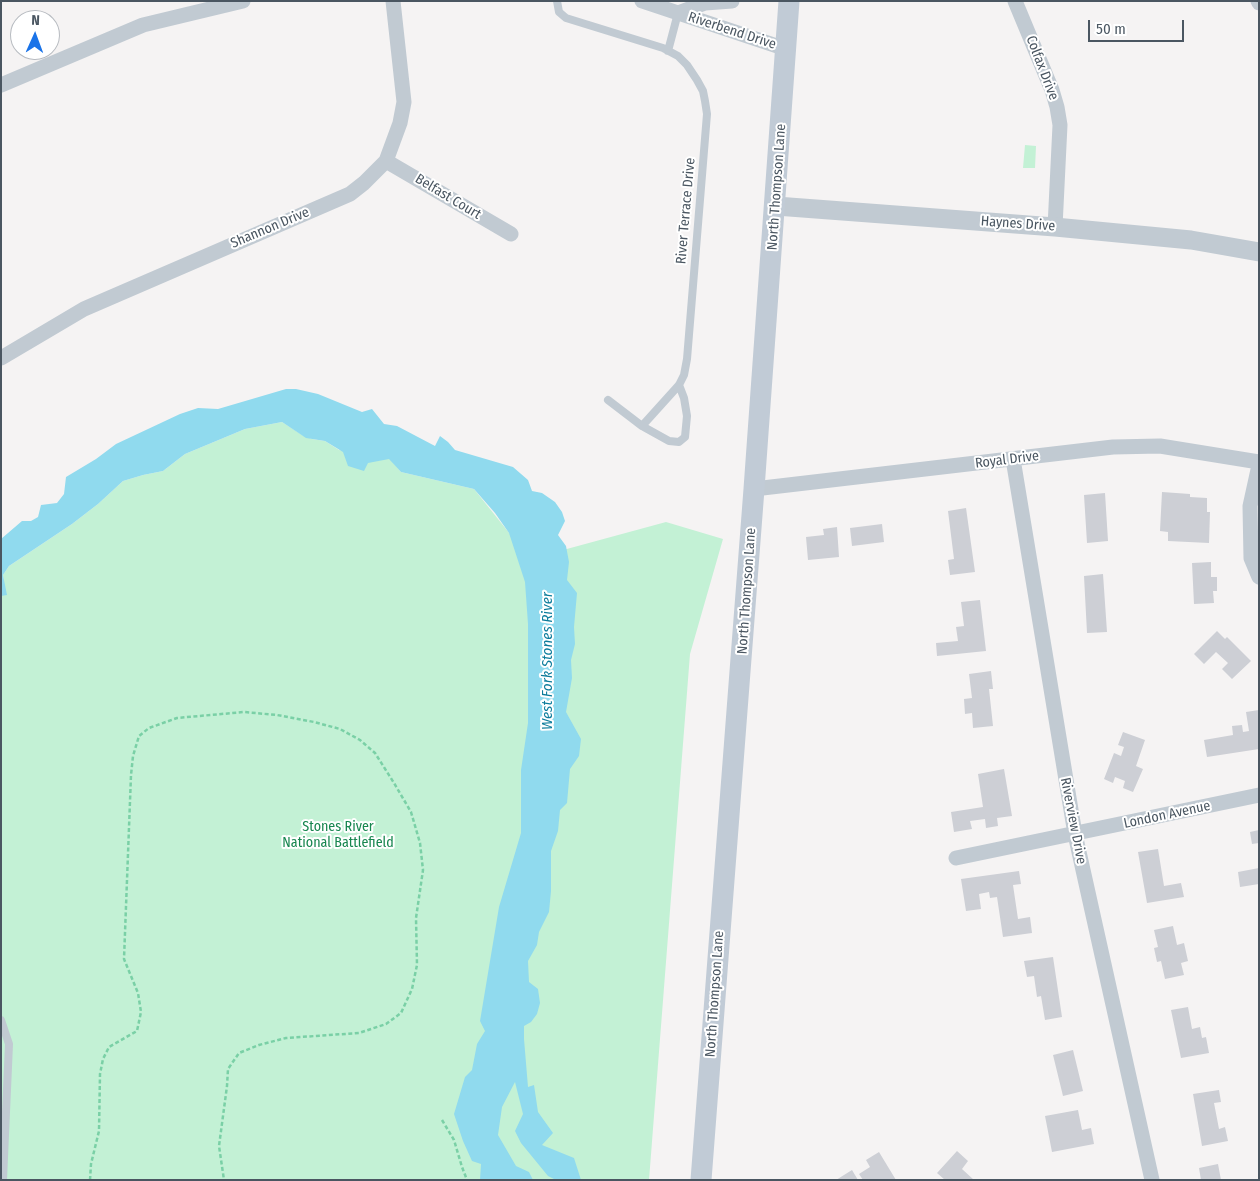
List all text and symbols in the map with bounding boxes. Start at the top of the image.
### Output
street label: Riverbend Drive [686,9,778,53]
north arrow [10,10,60,60]
scale bar [1090,10,1186,42]
text: N [31,12,40,29]
text: 50 m [1096,20,1126,38]
street label: Colfax Drive [1022,33,1062,103]
street label: North Thompson Lane [764,123,790,251]
street label: River Terrace Drive [673,157,699,265]
street label: Belfast Court [412,171,484,223]
street label: Shannon Drive [228,204,312,252]
street label: Haynes Drive [980,213,1056,235]
street label: Royal Drive [974,448,1040,472]
street label: North Thompson Lane [734,527,760,655]
water label: West Fork Stones River [539,592,557,730]
street label: Riverview Drive [1056,776,1090,866]
street label: London Avenue [1122,798,1212,832]
park label: Stones River National Battlefield [282,819,394,852]
street label: North Thompson Lane [702,930,728,1058]

